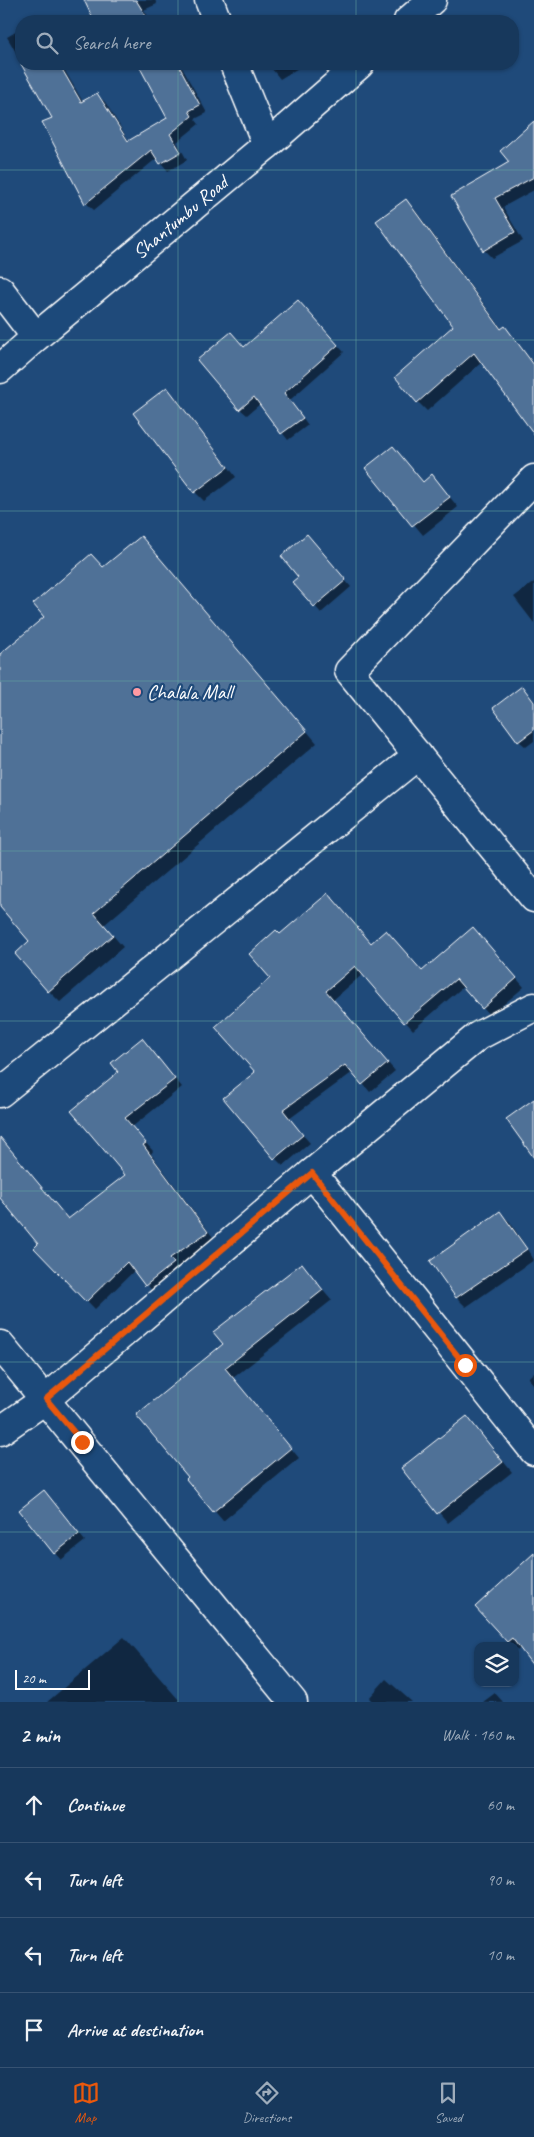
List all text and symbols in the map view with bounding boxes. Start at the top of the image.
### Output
search box [15,15,519,70]
icon: search [33,29,61,57]
text: Search here [73,31,150,55]
street label: Shantumbu Road [128,168,235,264]
place label: Chalala Mall [147,680,236,705]
marker: Chalala Mall [131,686,143,698]
route start [454,1354,477,1377]
route end [71,1431,94,1454]
map controls [474,1642,519,1687]
button: layers [474,1642,519,1687]
scale bar [15,1667,90,1690]
text: 20 m [22,1670,46,1687]
text: 2 min [20,1722,60,1748]
text: Walk · 160 m [442,1725,514,1745]
icon: ahead [20,1791,48,1819]
text: Continue [67,1793,124,1817]
text: 60 m [487,1795,514,1815]
icon: left [20,1866,48,1894]
text: Turn left [67,1868,122,1892]
text: 90 m [487,1870,514,1890]
icon: left [20,1941,48,1969]
text: Turn left [67,1943,122,1967]
text: 10 m [487,1945,514,1965]
icon: arrive [20,2016,48,2044]
text: Arrive at destination [67,2018,203,2042]
tab: Map [72,2079,100,2126]
tab: Directions [243,2079,291,2126]
tab: Saved [434,2079,462,2126]

